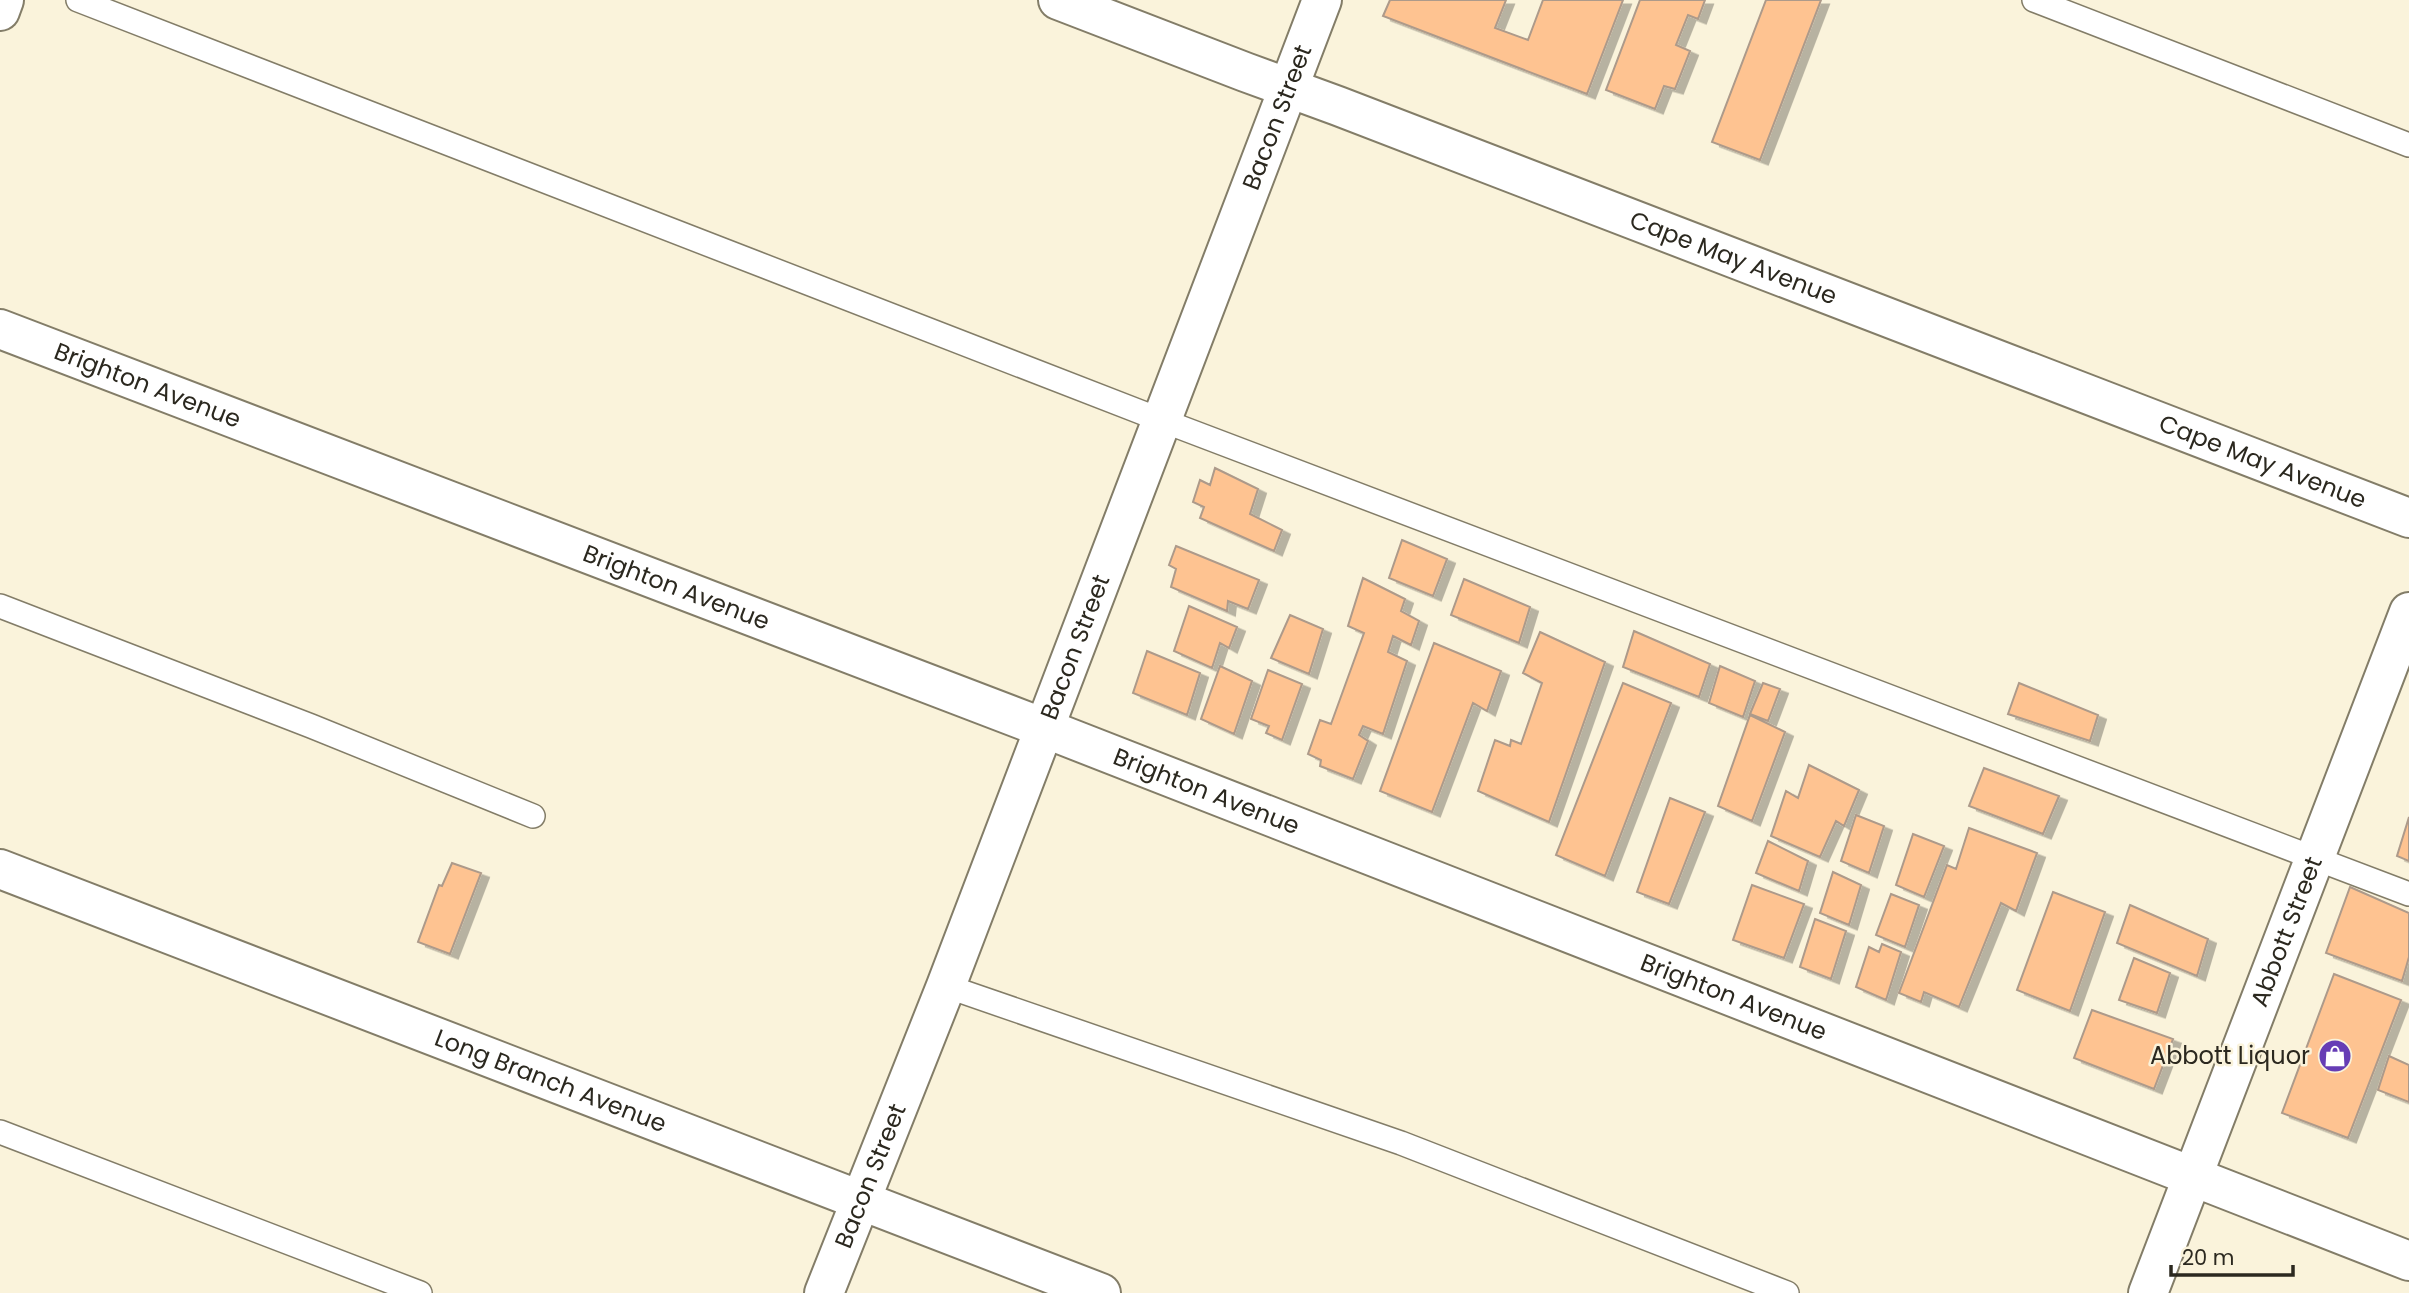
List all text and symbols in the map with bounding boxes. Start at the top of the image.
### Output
street label: Bacon Street [1234,40,1319,195]
street label: Cape May Avenue [1625,203,1842,312]
street label: Brighton Avenue [50,334,246,436]
street label: Cape May Avenue [2154,406,2371,516]
street label: Brighton Avenue [578,536,775,638]
street label: Bacon Street [1032,570,1117,724]
street label: Brighton Avenue [1109,740,1304,842]
street label: Abbott Street [2242,852,2330,1011]
street label: Brighton Avenue [1636,946,1832,1048]
street label: Long Branch Avenue [430,1021,671,1140]
shop icon: Abbott Liquor [2316,1037,2354,1075]
place label: Abbott Liquor [2150,1039,2310,1072]
street label: Bacon Street [826,1099,914,1253]
scale bar [2171,1234,2294,1278]
text: 20 m [2182,1243,2235,1272]

